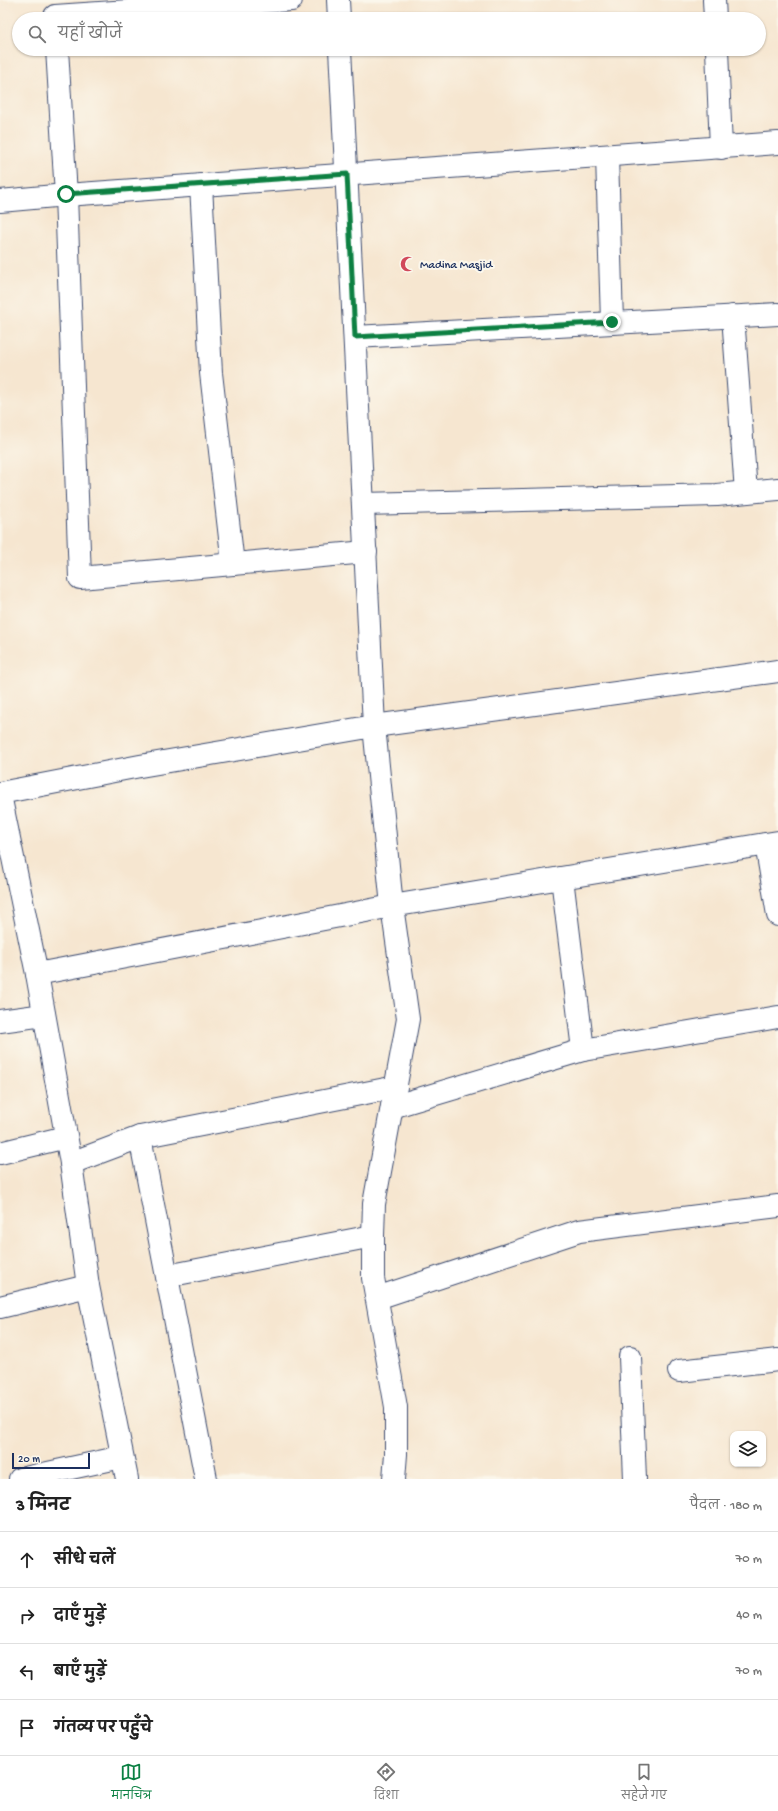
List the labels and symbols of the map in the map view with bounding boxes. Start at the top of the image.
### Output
route start [57,185,75,203]
mosque icon: Madina Masjid [399,255,417,273]
place label: Madina Masjid [420,259,493,273]
route end [603,313,621,331]
scale bar [12,1451,90,1470]

